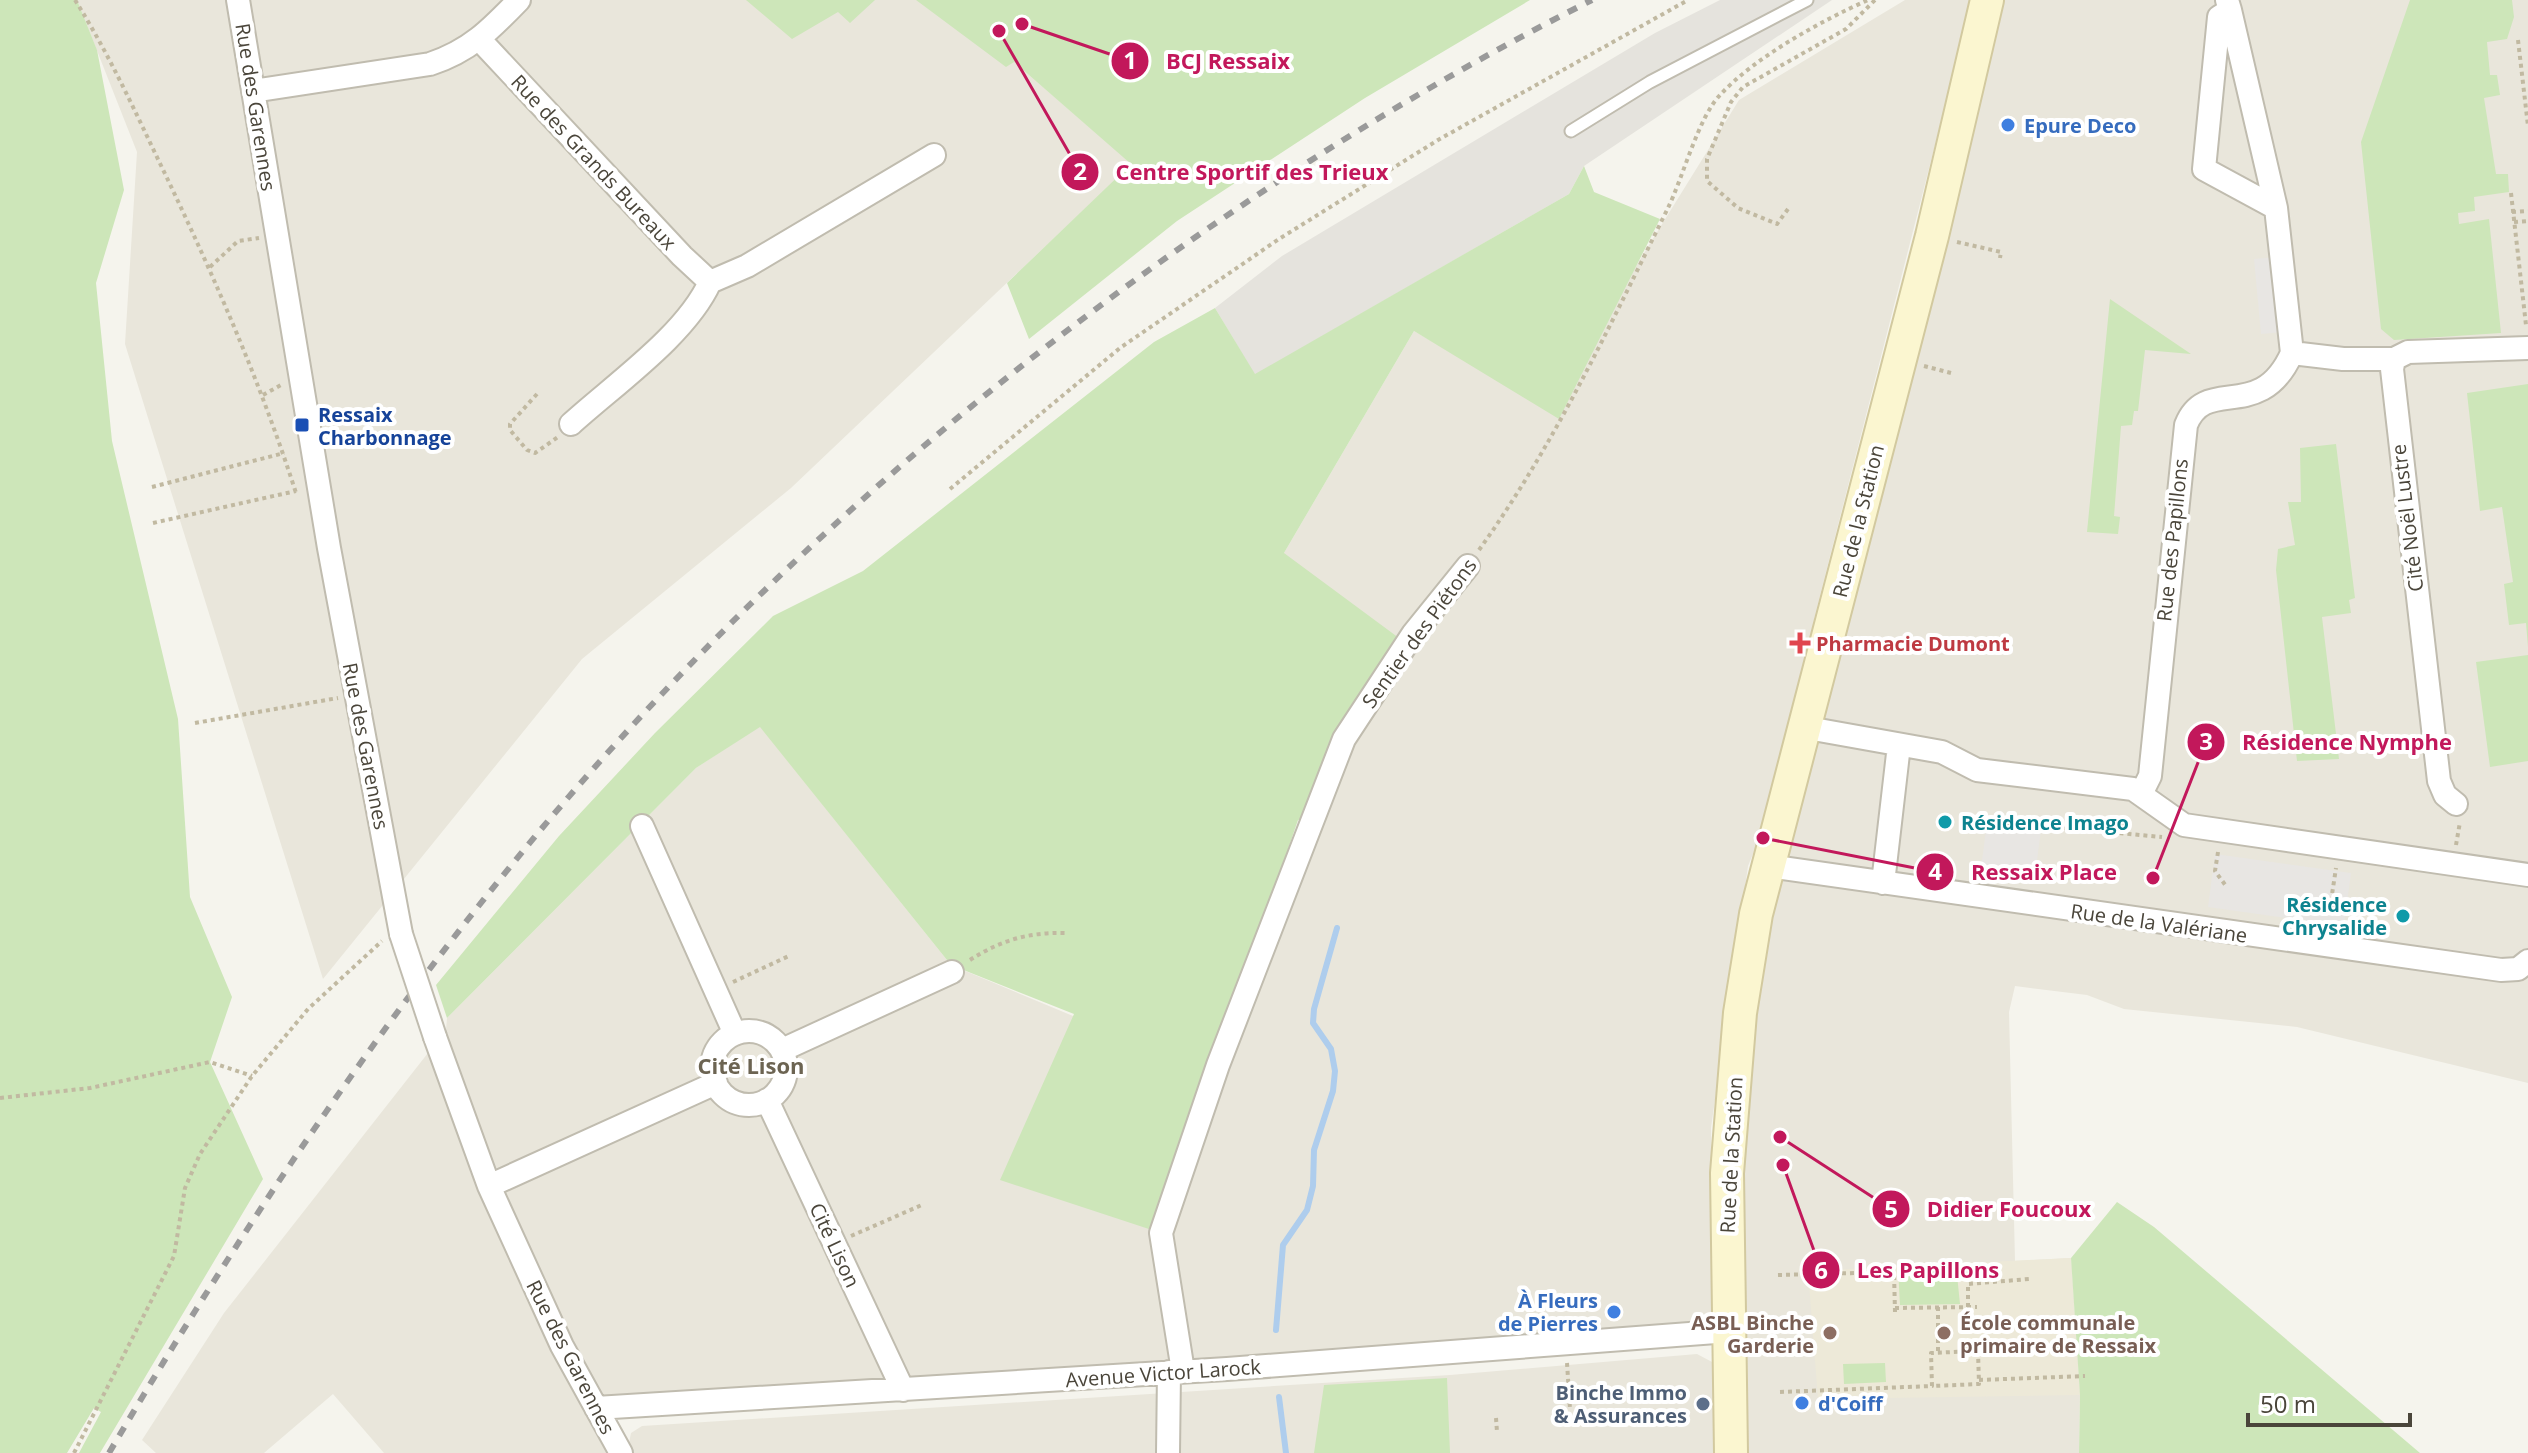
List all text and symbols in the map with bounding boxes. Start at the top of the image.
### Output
street label: Rue des Garennes [229,21,283,193]
callout: BCJ Ressaix [1110,38,1306,84]
text: 1 [1123,43,1137,76]
text: BCJ Ressaix [1166,45,1290,75]
street label: Rue des Grands Bureaux [505,68,683,256]
place label: Epure Deco [2024,112,2136,139]
marker: Epure Deco [1999,116,2017,134]
callout: Centre Sportif des Trieux [1060,149,1405,195]
text: 2 [1073,154,1087,187]
text: Centre Sportif des Trieux [1115,156,1389,186]
place label: Ressaix Charbonnage [318,401,452,451]
marker: Ressaix Charbonnage [293,416,311,434]
street label: Rue de la Station [1826,442,1890,600]
street label: Cité Noël Lustre [2385,443,2429,593]
street label: Rue des Papillons [2150,457,2194,623]
street label: Sentier des Piétons [1356,553,1482,713]
place label: Pharmacie Dumont [1816,630,2010,657]
marker: Pharmacie Dumont [1791,634,1809,652]
street label: Rue des Garennes [337,660,395,832]
callout: Résidence Nymphe [2186,719,2468,765]
text: 3 [2199,724,2213,757]
text: Résidence Nymphe [2242,726,2452,756]
place label: Résidence Imago [1961,809,2129,836]
marker: Résidence Imago [1936,813,1954,831]
callout: Ressaix Place [1915,849,2133,895]
text: 4 [1928,854,1942,887]
text: Ressaix Place [1971,856,2117,886]
place label: Résidence Chrysalide [2282,891,2387,941]
street label: Rue de la Valériane [2069,897,2249,949]
marker: Résidence Chrysalide [2394,907,2412,925]
district label: Cité Lison [697,1050,805,1080]
street label: Rue de la Station [1713,1076,1749,1234]
callout: Didier Foucoux [1871,1186,2108,1232]
text: 5 [1884,1192,1898,1225]
text: Didier Foucoux [1927,1193,2092,1223]
street label: Cité Lison [804,1198,866,1292]
callout: Les Papillons [1801,1247,2015,1293]
text: 6 [1814,1253,1828,1286]
text: Les Papillons [1857,1254,1999,1284]
street label: Rue des Garennes [520,1275,622,1439]
place label: À Fleurs de Pierres [1498,1287,1598,1337]
marker: À Fleurs de Pierres [1605,1303,1623,1321]
place label: ASBL Binche Garderie [1691,1309,1814,1359]
place label: École communale primaire de Ressaix [1960,1309,2157,1359]
marker: ASBL Binche Garderie [1821,1324,1839,1342]
marker: École communale primaire de Ressaix [1935,1324,1953,1342]
street label: Avenue Victor Larock [1064,1353,1262,1393]
scale bar [2248,1377,2410,1427]
place label: Binche Immo & Assurances [1554,1379,1687,1429]
text: 50 m [2260,1387,2316,1420]
place label: d'Coiff [1818,1390,1884,1417]
marker: d'Coiff [1793,1394,1811,1412]
marker: Binche Immo & Assurances [1694,1395,1712,1413]

